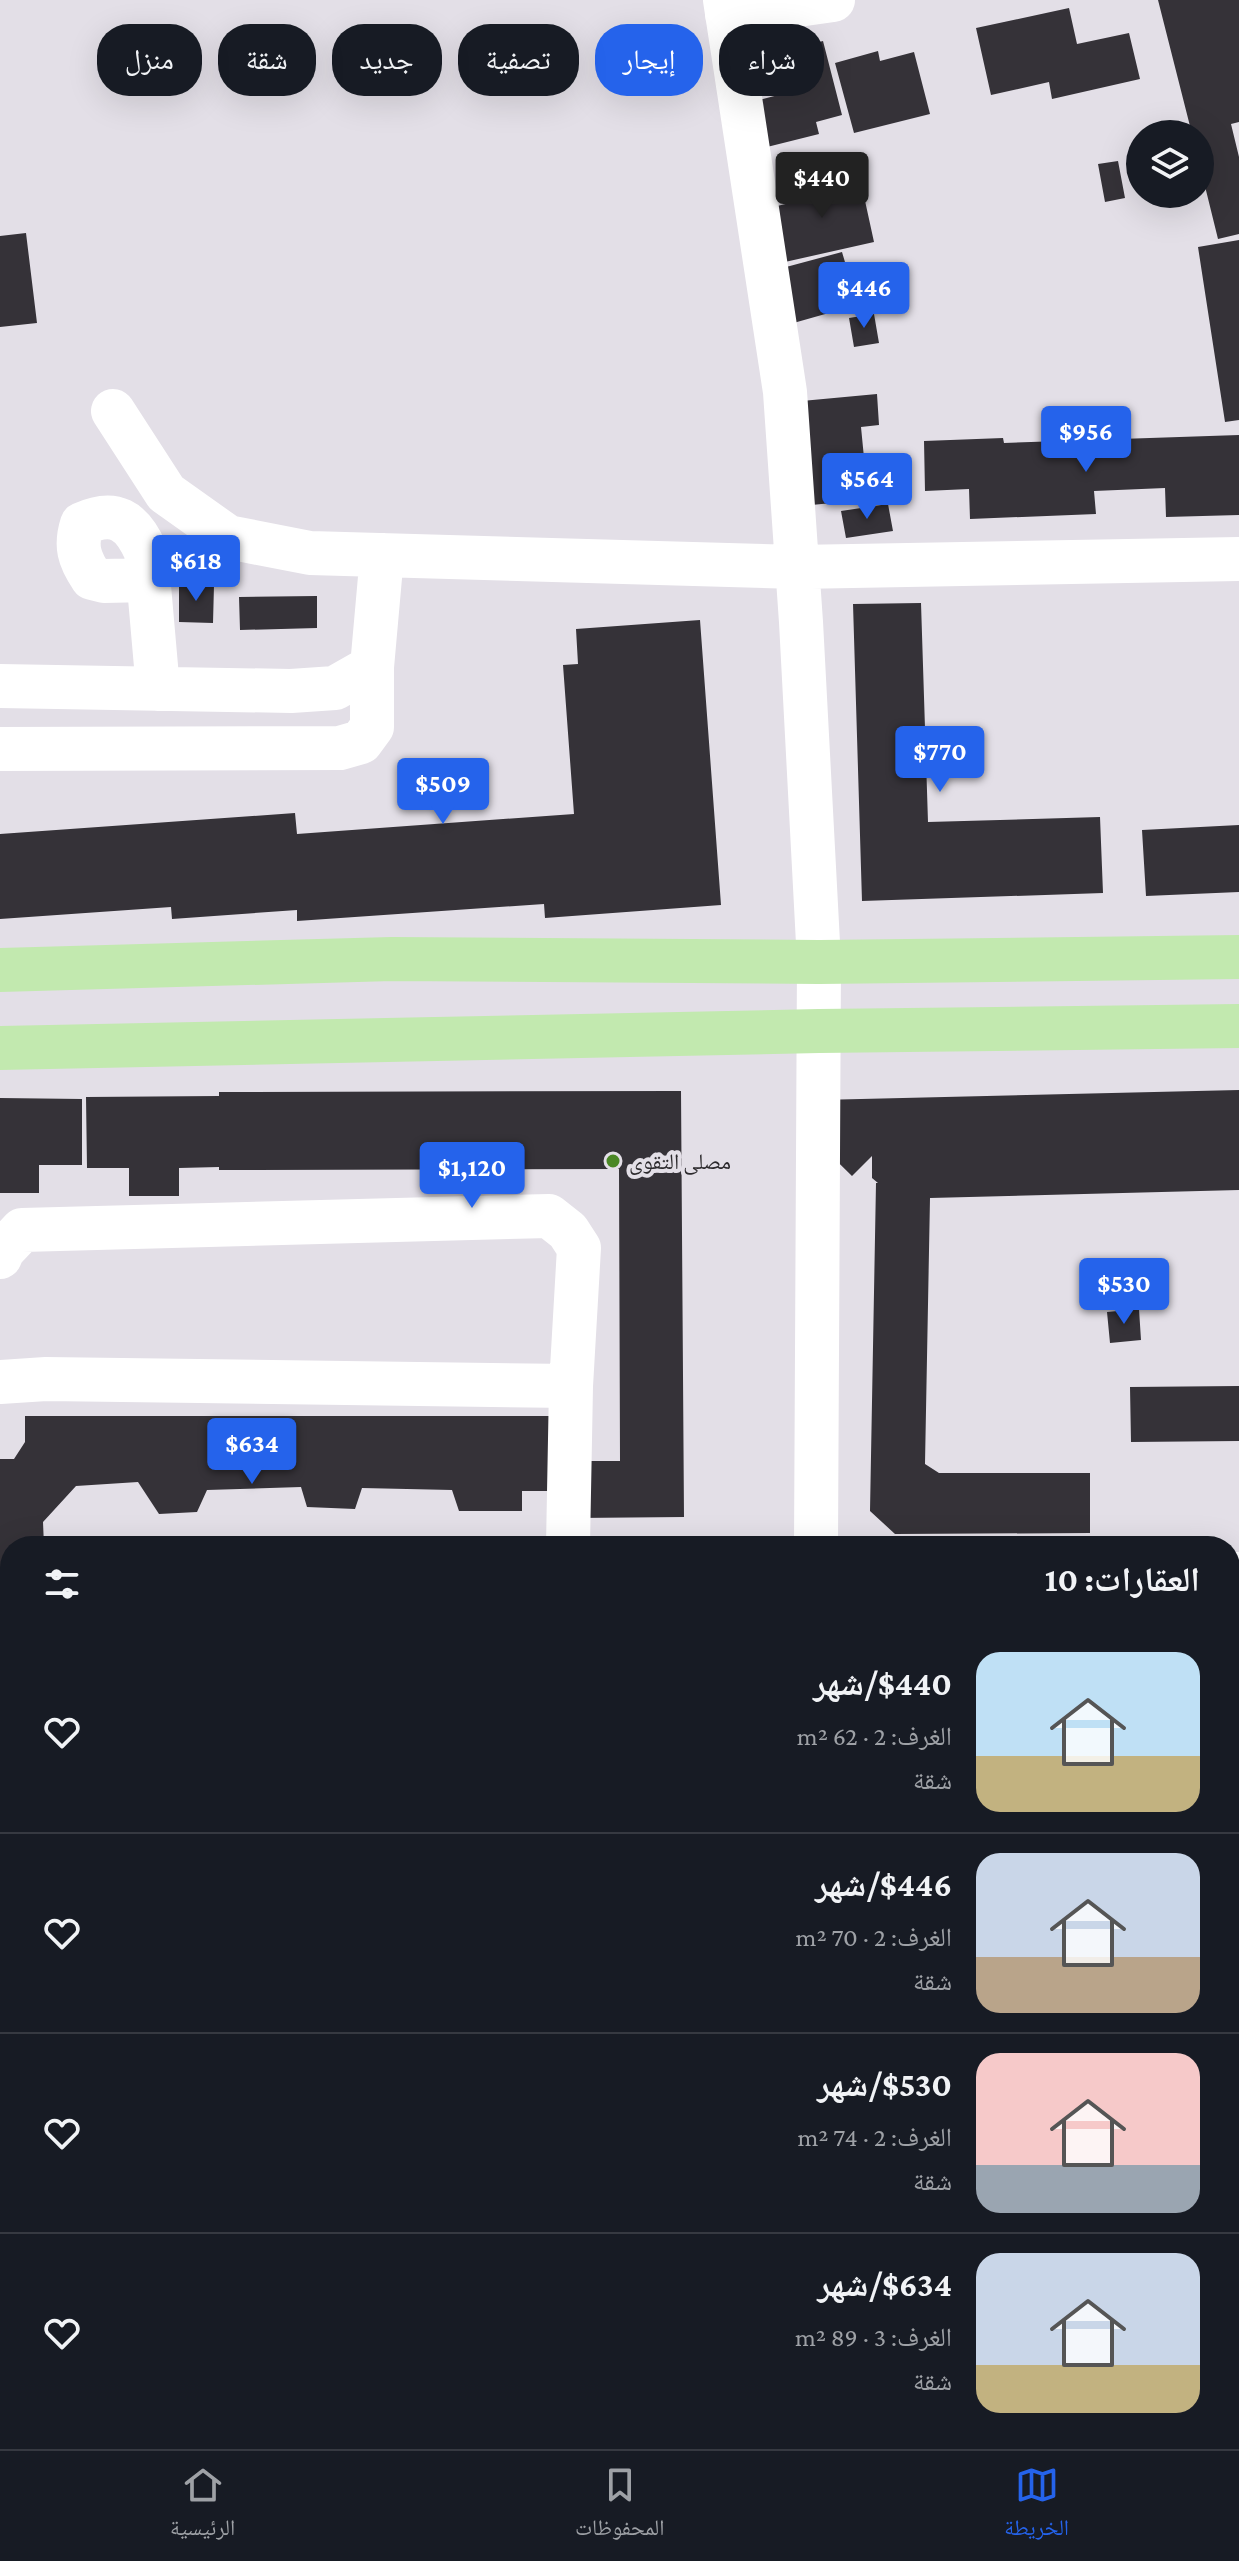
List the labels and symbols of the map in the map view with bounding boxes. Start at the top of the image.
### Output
pin: $440 [775,152,869,220]
pin: $446 [817,262,911,330]
pin: $956 [1039,406,1133,474]
pin: $564 [820,453,914,521]
pin: $618 [149,535,243,603]
pin: $770 [893,726,987,794]
pin: $509 [396,758,490,826]
pin: $1,120 [407,1142,537,1210]
place label: مصلى التقوى [629,1149,731,1175]
marker: مصلى التقوى [604,1152,622,1170]
pin: $530 [1077,1258,1171,1326]
pin: $634 [205,1418,299,1486]

